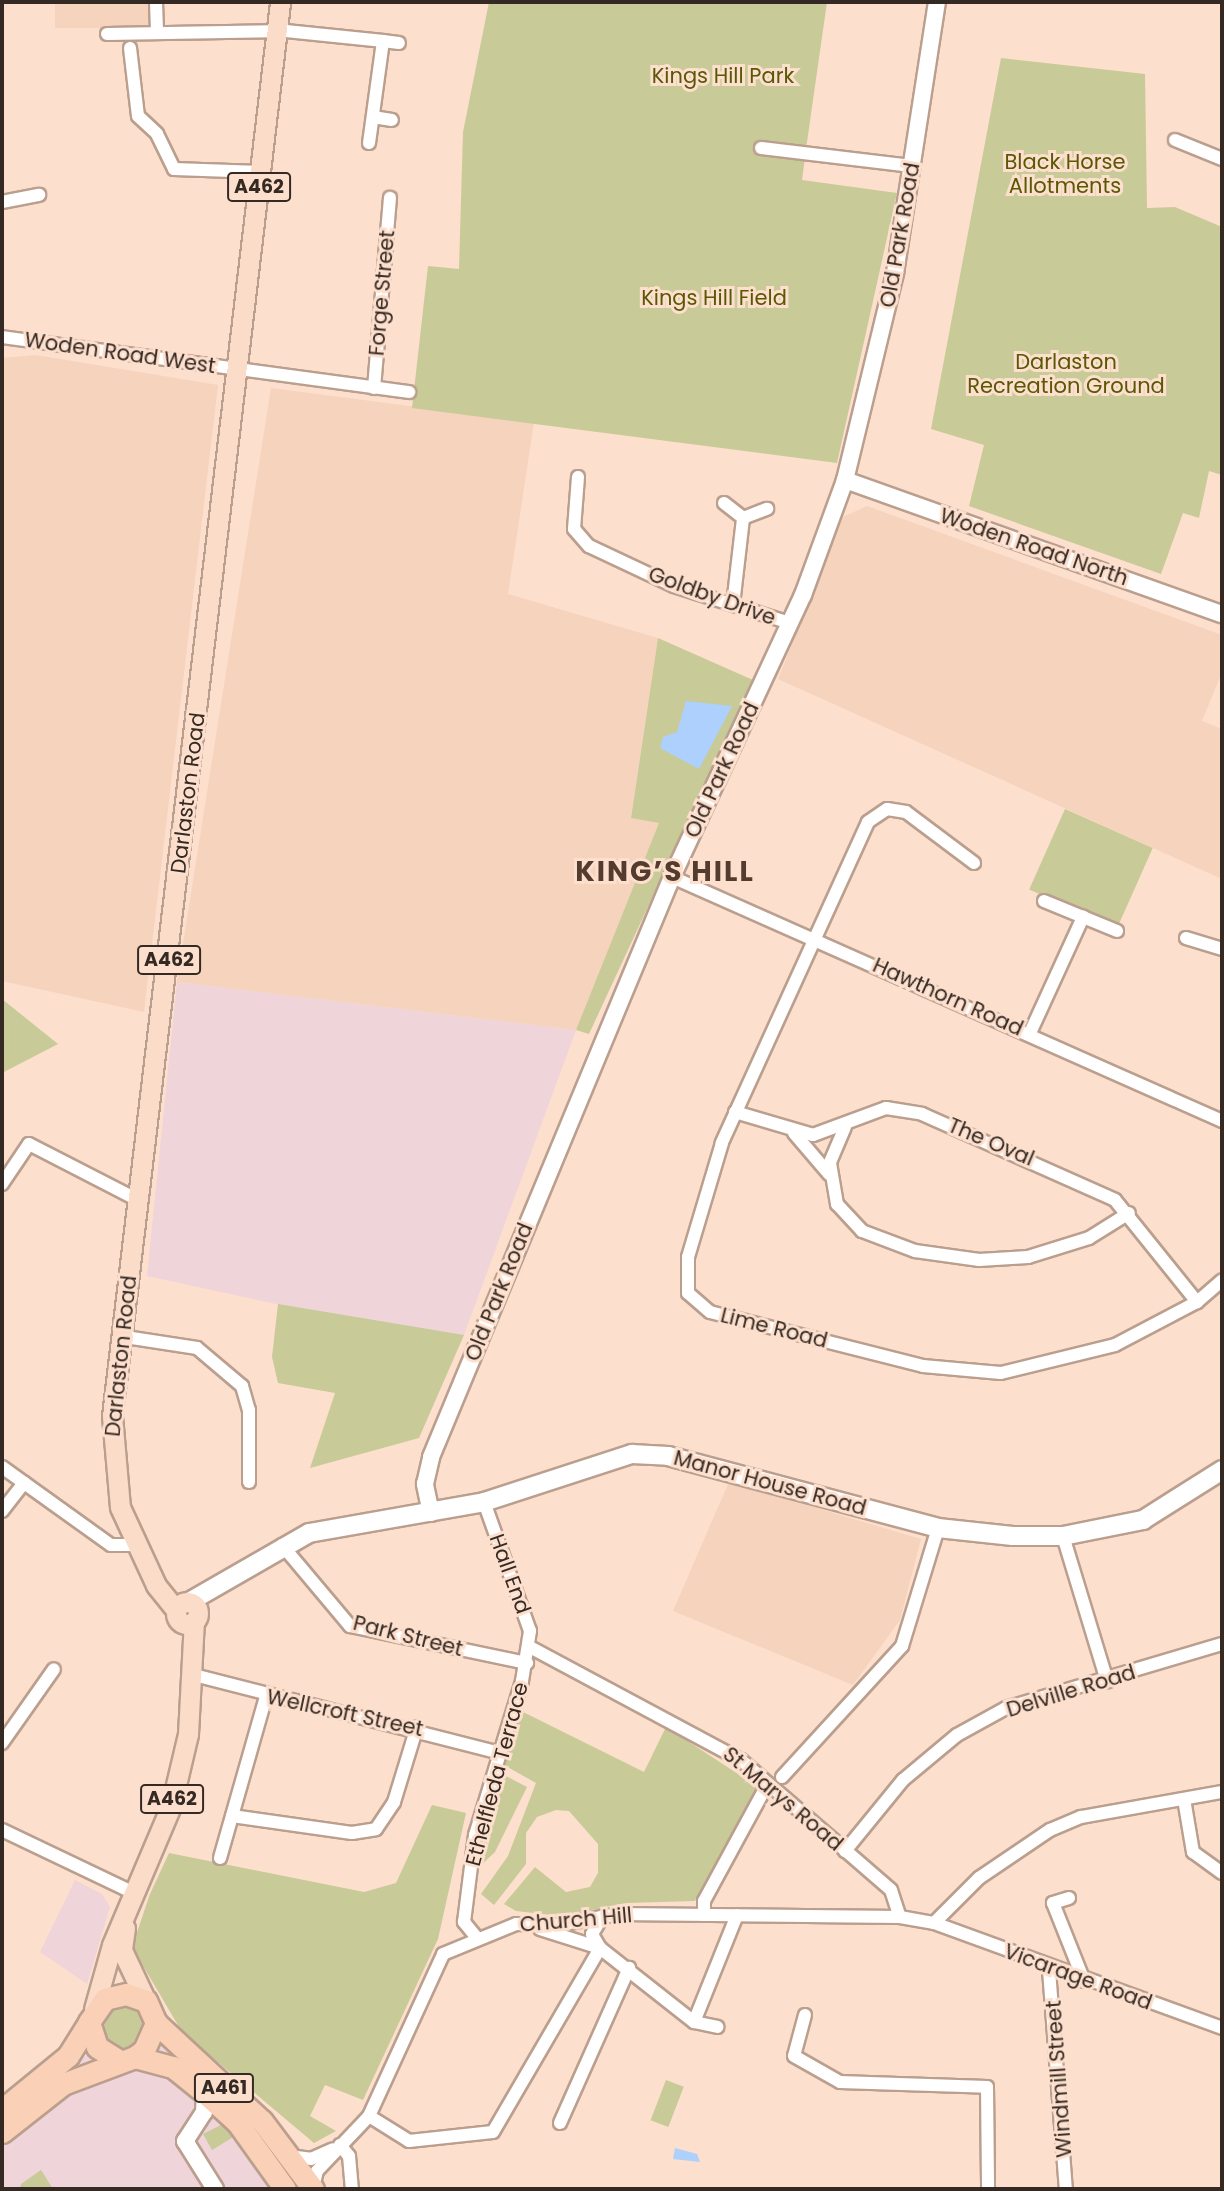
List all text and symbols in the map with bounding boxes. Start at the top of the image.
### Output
park label: Kings Hill Park [652,63,794,89]
park label: Black Horse Allotments [1004,149,1126,199]
street label: Old Park Road [875,161,925,309]
road number: A462 [226,172,292,202]
street label: Forge Street [364,229,400,357]
park label: Kings Hill Field [641,285,787,311]
street label: Woden Road West [23,327,217,379]
park label: Darlaston Recreation Ground [967,349,1165,399]
street label: Woden Road North [937,503,1131,591]
street label: Goldby Drive [645,561,779,631]
street label: Old Park Road [680,698,764,842]
street label: Darlaston Road [166,711,210,875]
district label: KING’S HILL [577,855,753,889]
road number: A462 [136,944,202,976]
street label: Hawthorn Road [869,953,1027,1041]
street label: The Oval [944,1113,1038,1171]
street label: Old Park Road [460,1219,538,1365]
street label: Darlaston Road [100,1274,142,1438]
street label: Lime Road [718,1303,830,1353]
street label: Manor House Road [671,1445,869,1521]
street label: Hall End [484,1531,536,1617]
street label: Park Street [351,1610,465,1662]
street label: Delville Road [1003,1659,1139,1723]
street label: Ethelfleda Terrace [460,1679,534,1869]
street label: Wellcroft Street [264,1684,426,1742]
street label: St Marys Road [718,1742,848,1856]
road number: A462 [139,1784,205,1814]
street label: Church Hill [519,1903,633,1937]
street label: Vicarage Road [1001,1939,1155,2015]
street label: Windmill Street [1041,2000,1077,2158]
road number: A461 [192,2072,256,2104]

